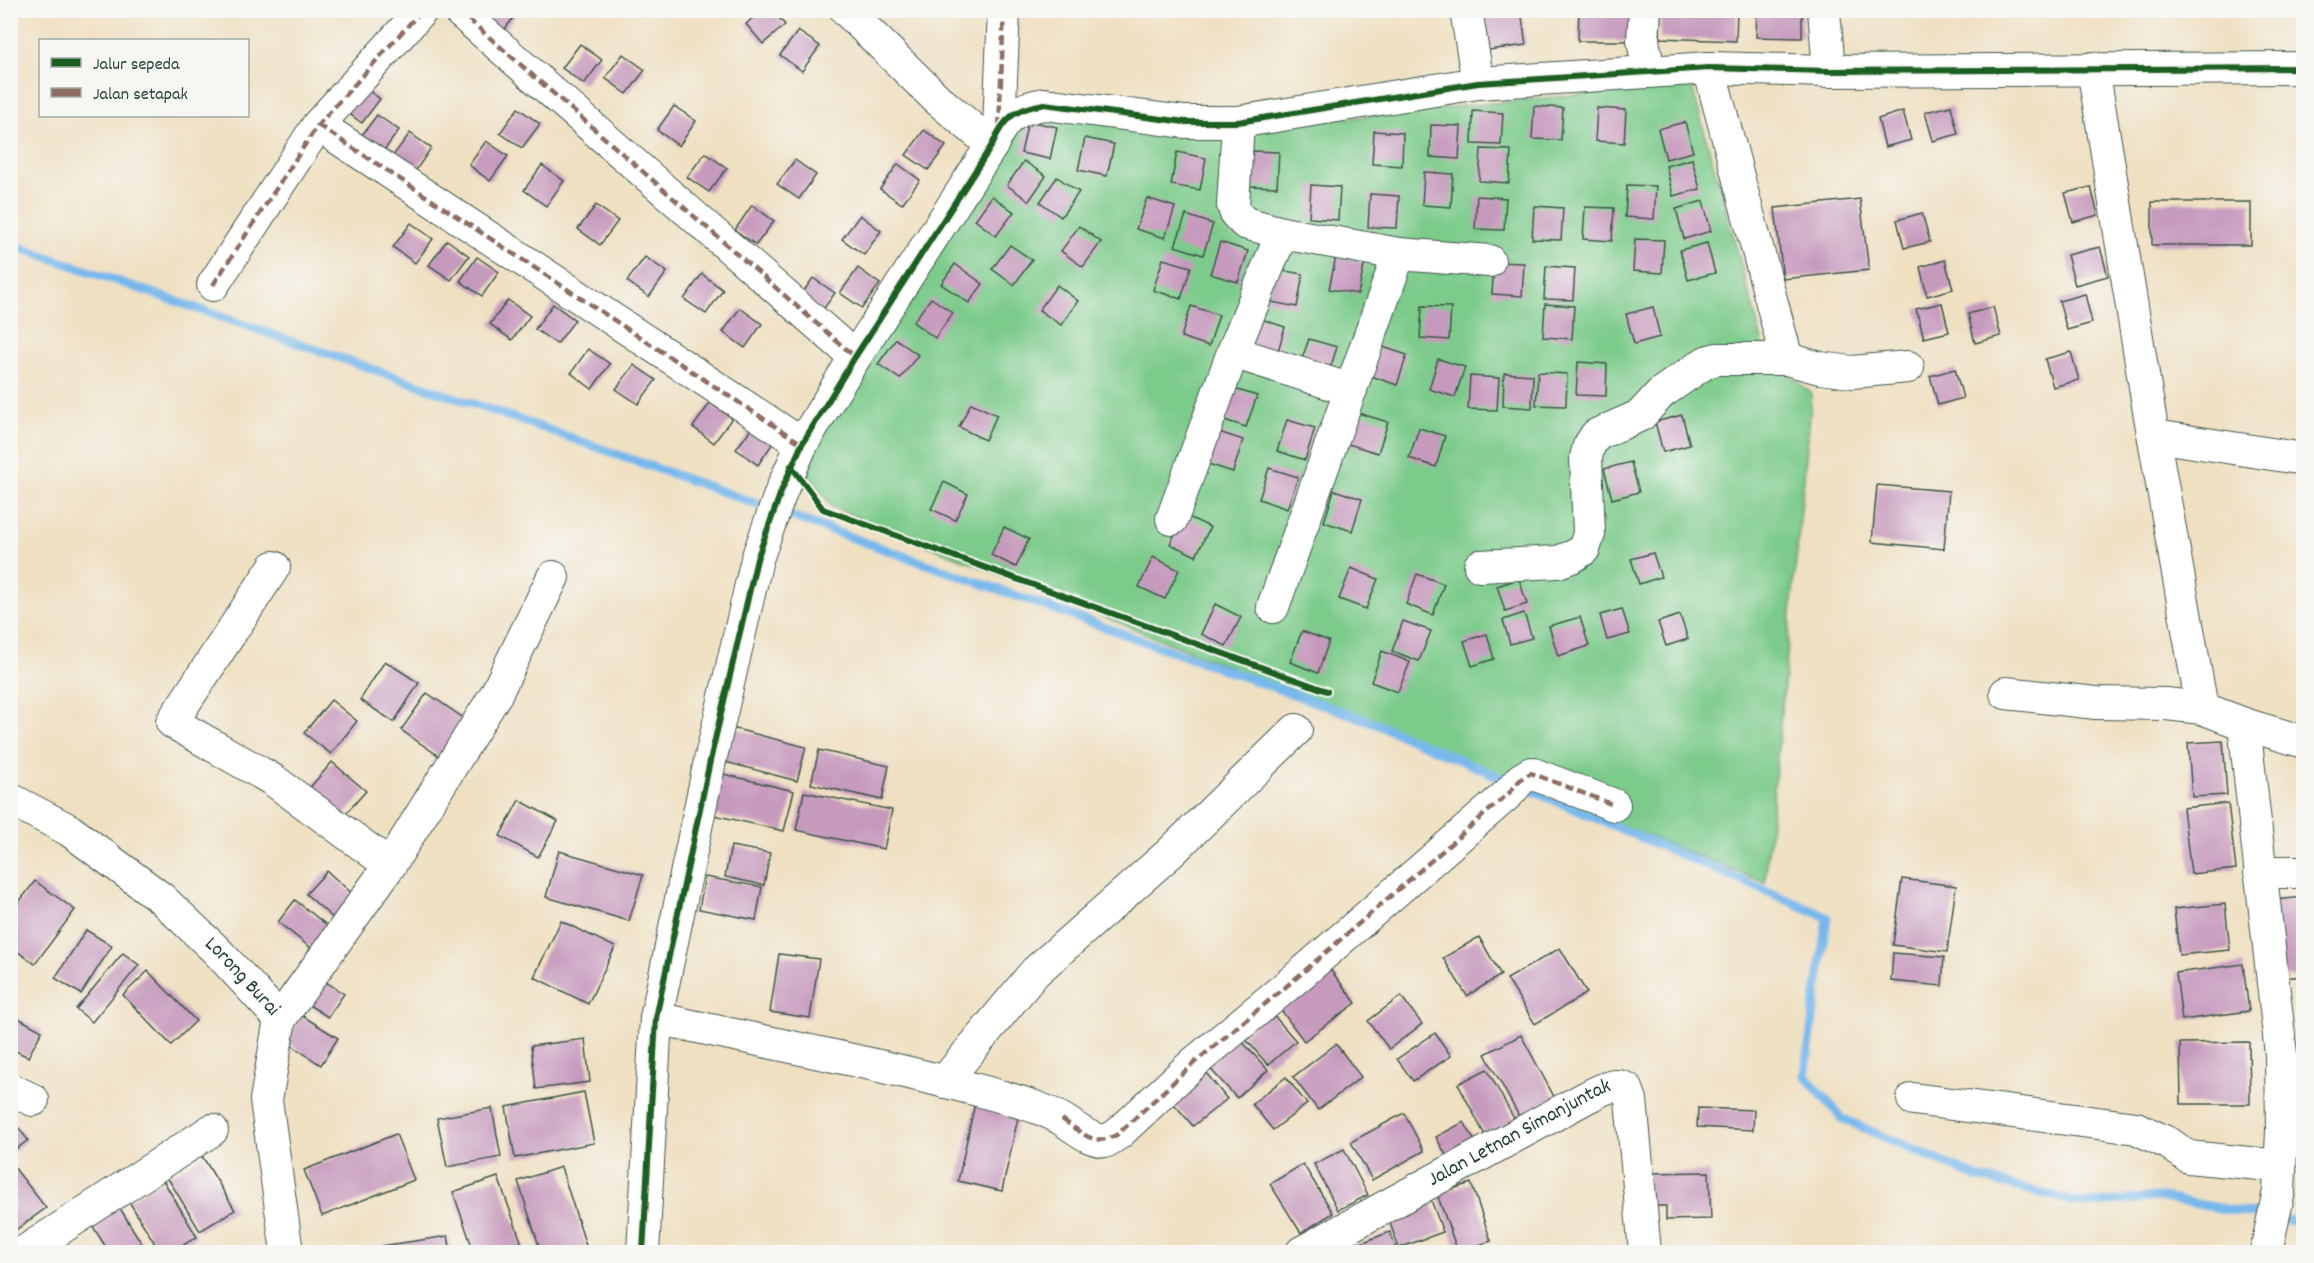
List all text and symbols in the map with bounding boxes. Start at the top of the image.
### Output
legend [39,39,249,117]
text: Jalur sepeda [93,53,180,78]
text: Jalan setapak [93,83,188,108]
street label: Lorong Burai [197,931,286,1024]
street label: Jalan Letnan Simanjuntak [1423,1072,1615,1195]

